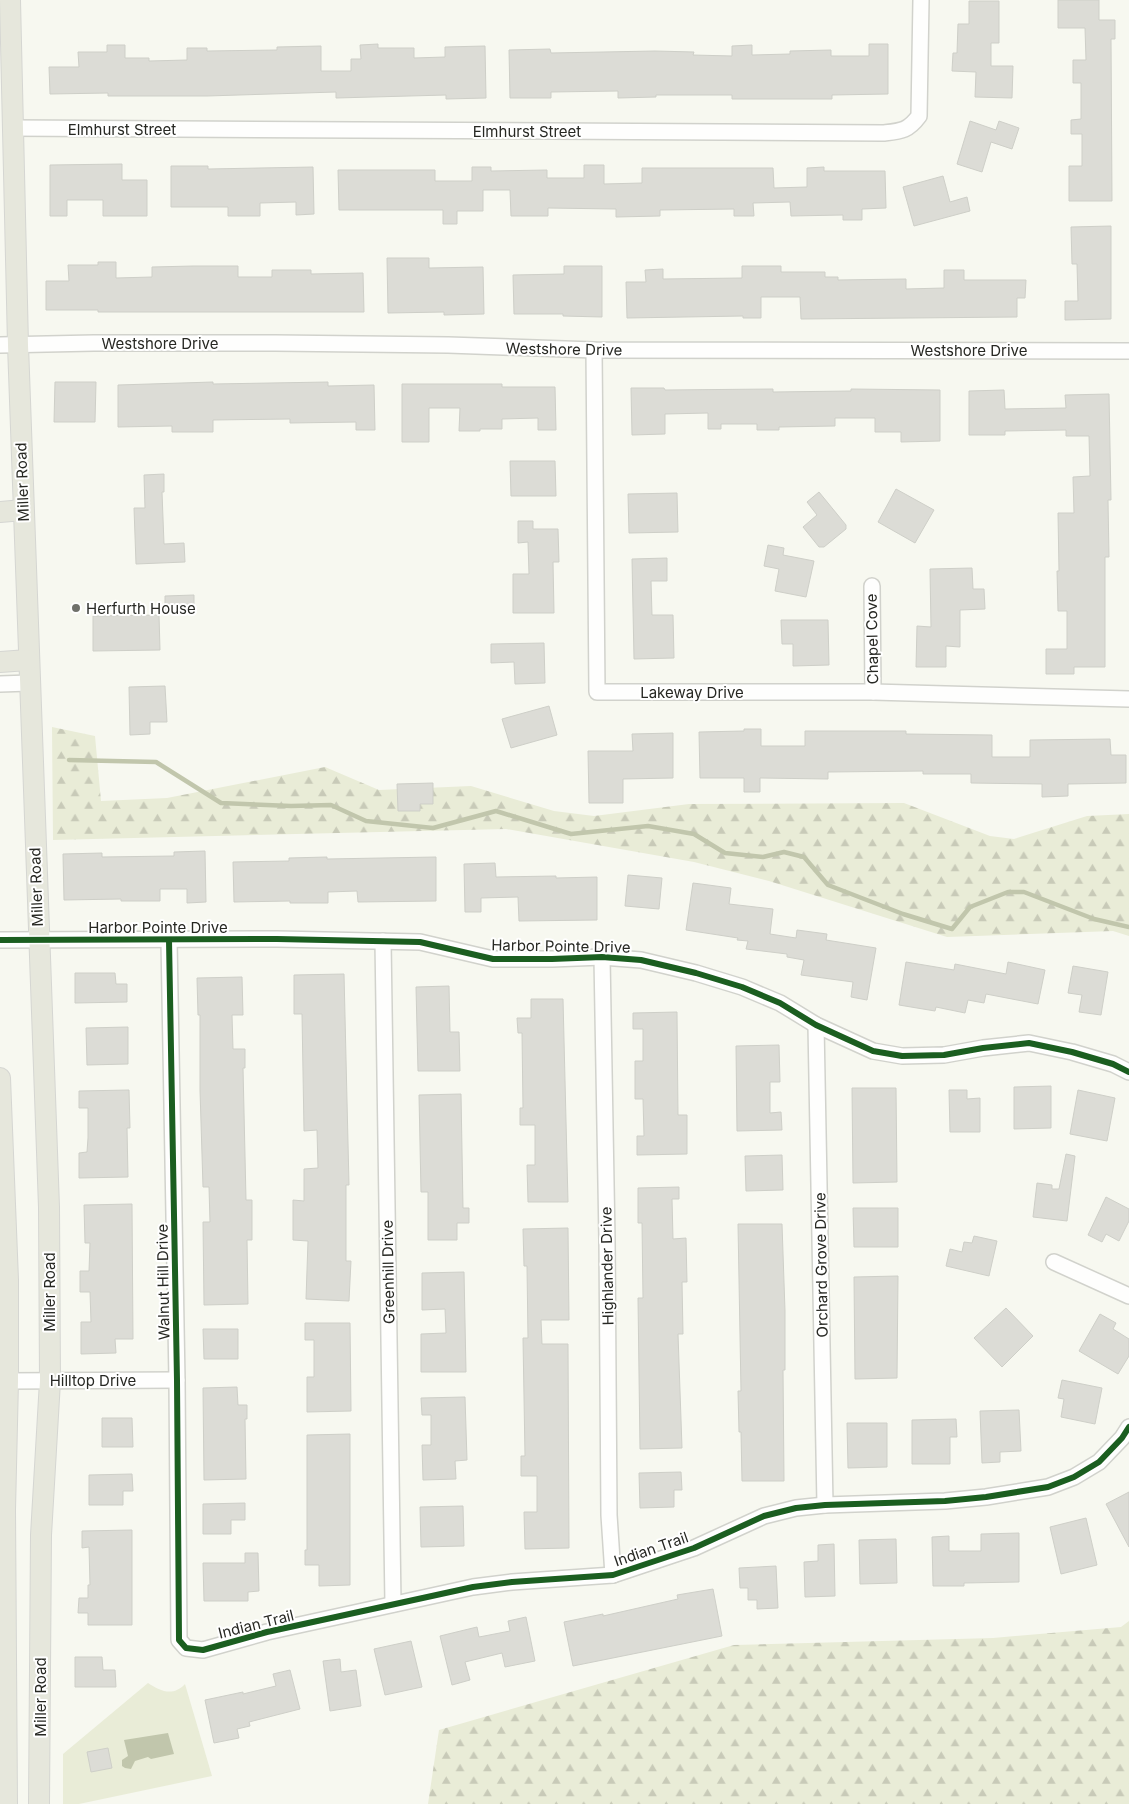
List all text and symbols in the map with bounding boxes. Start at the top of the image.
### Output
street label: Elmhurst Street [68,120,176,139]
street label: Elmhurst Street [473,122,581,141]
street label: Westshore Drive [102,334,218,353]
street label: Westshore Drive [505,338,623,360]
street label: Westshore Drive [911,341,1027,360]
street label: Miller Road [11,442,33,522]
street label: Chapel Cove [862,594,882,684]
place label: Herfurth House [86,599,196,618]
marker: Herfurth House [70,602,82,614]
street label: Lakeway Drive [640,683,744,702]
street label: Miller Road [25,847,47,927]
street label: Harbor Pointe Drive [88,918,228,937]
street label: Harbor Pointe Drive [491,935,631,957]
street label: Orchard Grove Drive [810,1192,832,1338]
street label: Highlander Drive [596,1206,618,1326]
street label: Greenhill Drive [378,1220,398,1324]
street label: Walnut Hill Drive [152,1224,174,1340]
street label: Miller Road [40,1252,59,1332]
street label: Hilltop Drive [50,1371,136,1390]
street label: Indian Trail [611,1527,691,1571]
street label: Indian Trail [216,1605,296,1643]
street label: Miller Road [31,1657,50,1737]

